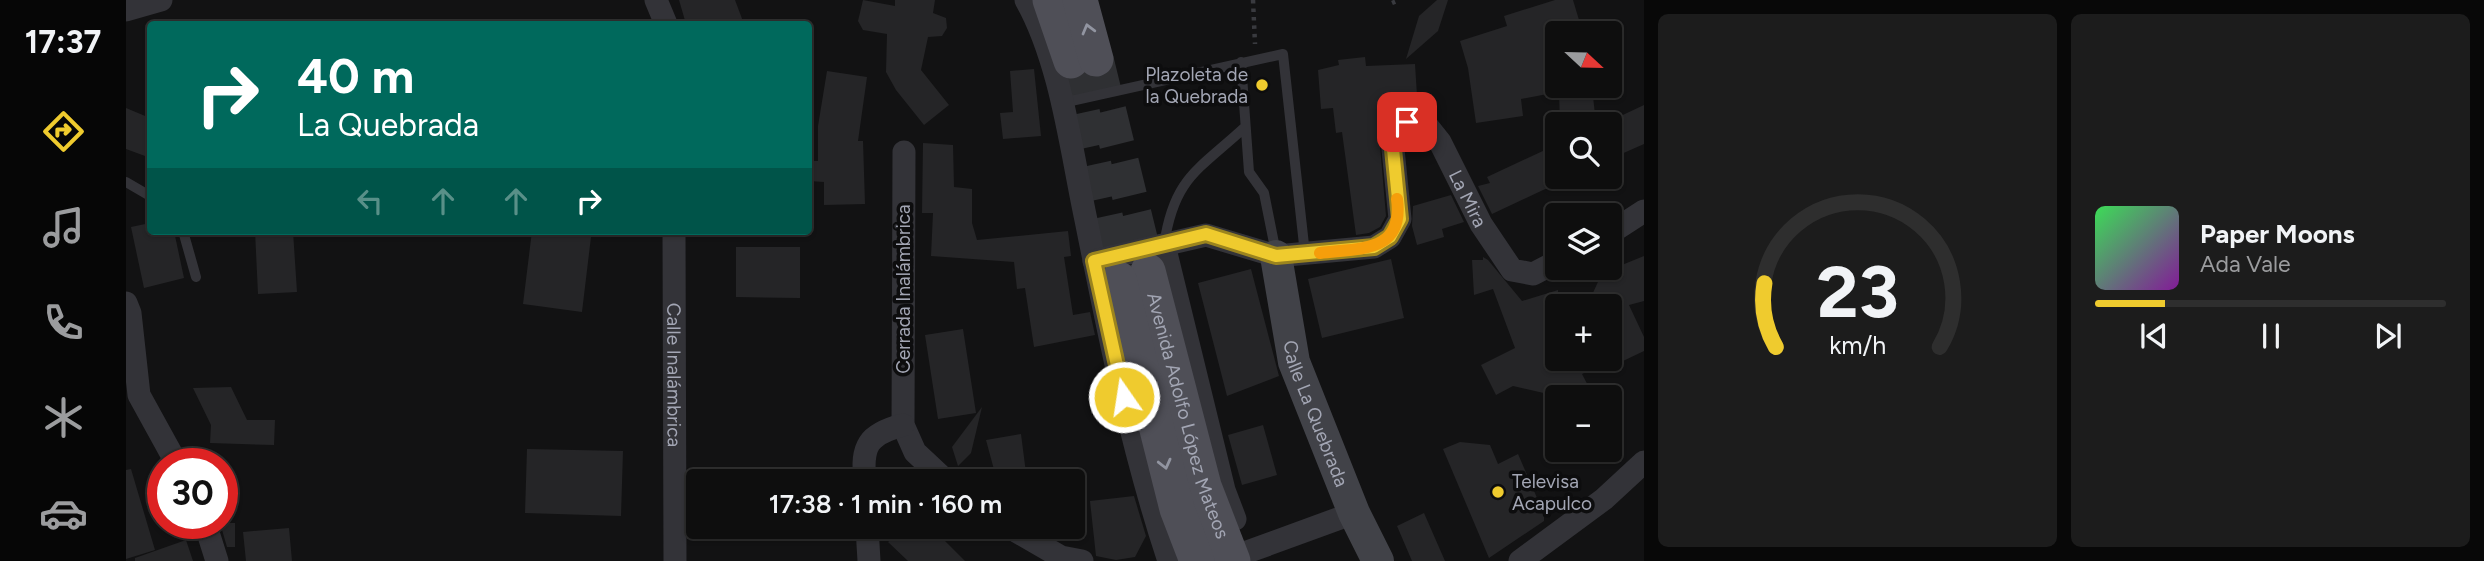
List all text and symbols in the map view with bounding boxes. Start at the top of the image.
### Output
north arrow [1545,21,1622,98]
map controls [1545,21,1622,462]
text: 17:37 [25,23,101,61]
one-way arrow [1081,23,1096,35]
text: 40 m [297,46,414,105]
icon: right [182,49,273,140]
place label: Plazoleta de la Quebrada [1145,63,1248,108]
marker: Plazoleta de la Quebrada [1254,77,1270,93]
pin [1377,92,1437,152]
icon: arrive [1388,103,1426,141]
text: La Quebrada [297,106,479,144]
icon: directions [39,107,88,156]
button: search [1545,112,1622,189]
street label: La Mira [1444,166,1492,231]
icon: left [351,182,389,220]
icon: ahead [424,182,462,220]
icon: ahead [497,182,535,220]
icon: right [570,182,608,220]
icon: music [39,203,88,252]
button: layers [1545,203,1622,280]
street label: Cerrada Inalámbrica [892,204,915,374]
text: Paper Moons [2200,218,2355,250]
text: 23 [1816,248,1899,335]
text: Ada Vale [2200,250,2291,278]
street label: Avenida Adolfo López Mateos [1142,290,1234,542]
button: + [1545,294,1622,371]
icon: phone [39,298,88,347]
street label: Calle Inalámbrica [662,303,686,447]
icon: previous [2135,317,2173,355]
icon: pause [2252,317,2290,355]
icon: next [2369,317,2407,355]
text: km/h [1829,329,1886,359]
street label: Calle La Quebrada [1278,338,1353,490]
position arrow [1087,360,1161,434]
button: − [1545,385,1622,462]
icon: climate [39,393,88,442]
speed limit sign: 30 [147,448,238,539]
one-way arrow [1157,458,1171,470]
place label: Televisa Acapulco [1512,470,1592,515]
marker: Televisa Acapulco [1490,484,1506,500]
text: 17:38 · 1 min · 160 m [769,488,1002,520]
icon: car [39,489,88,538]

